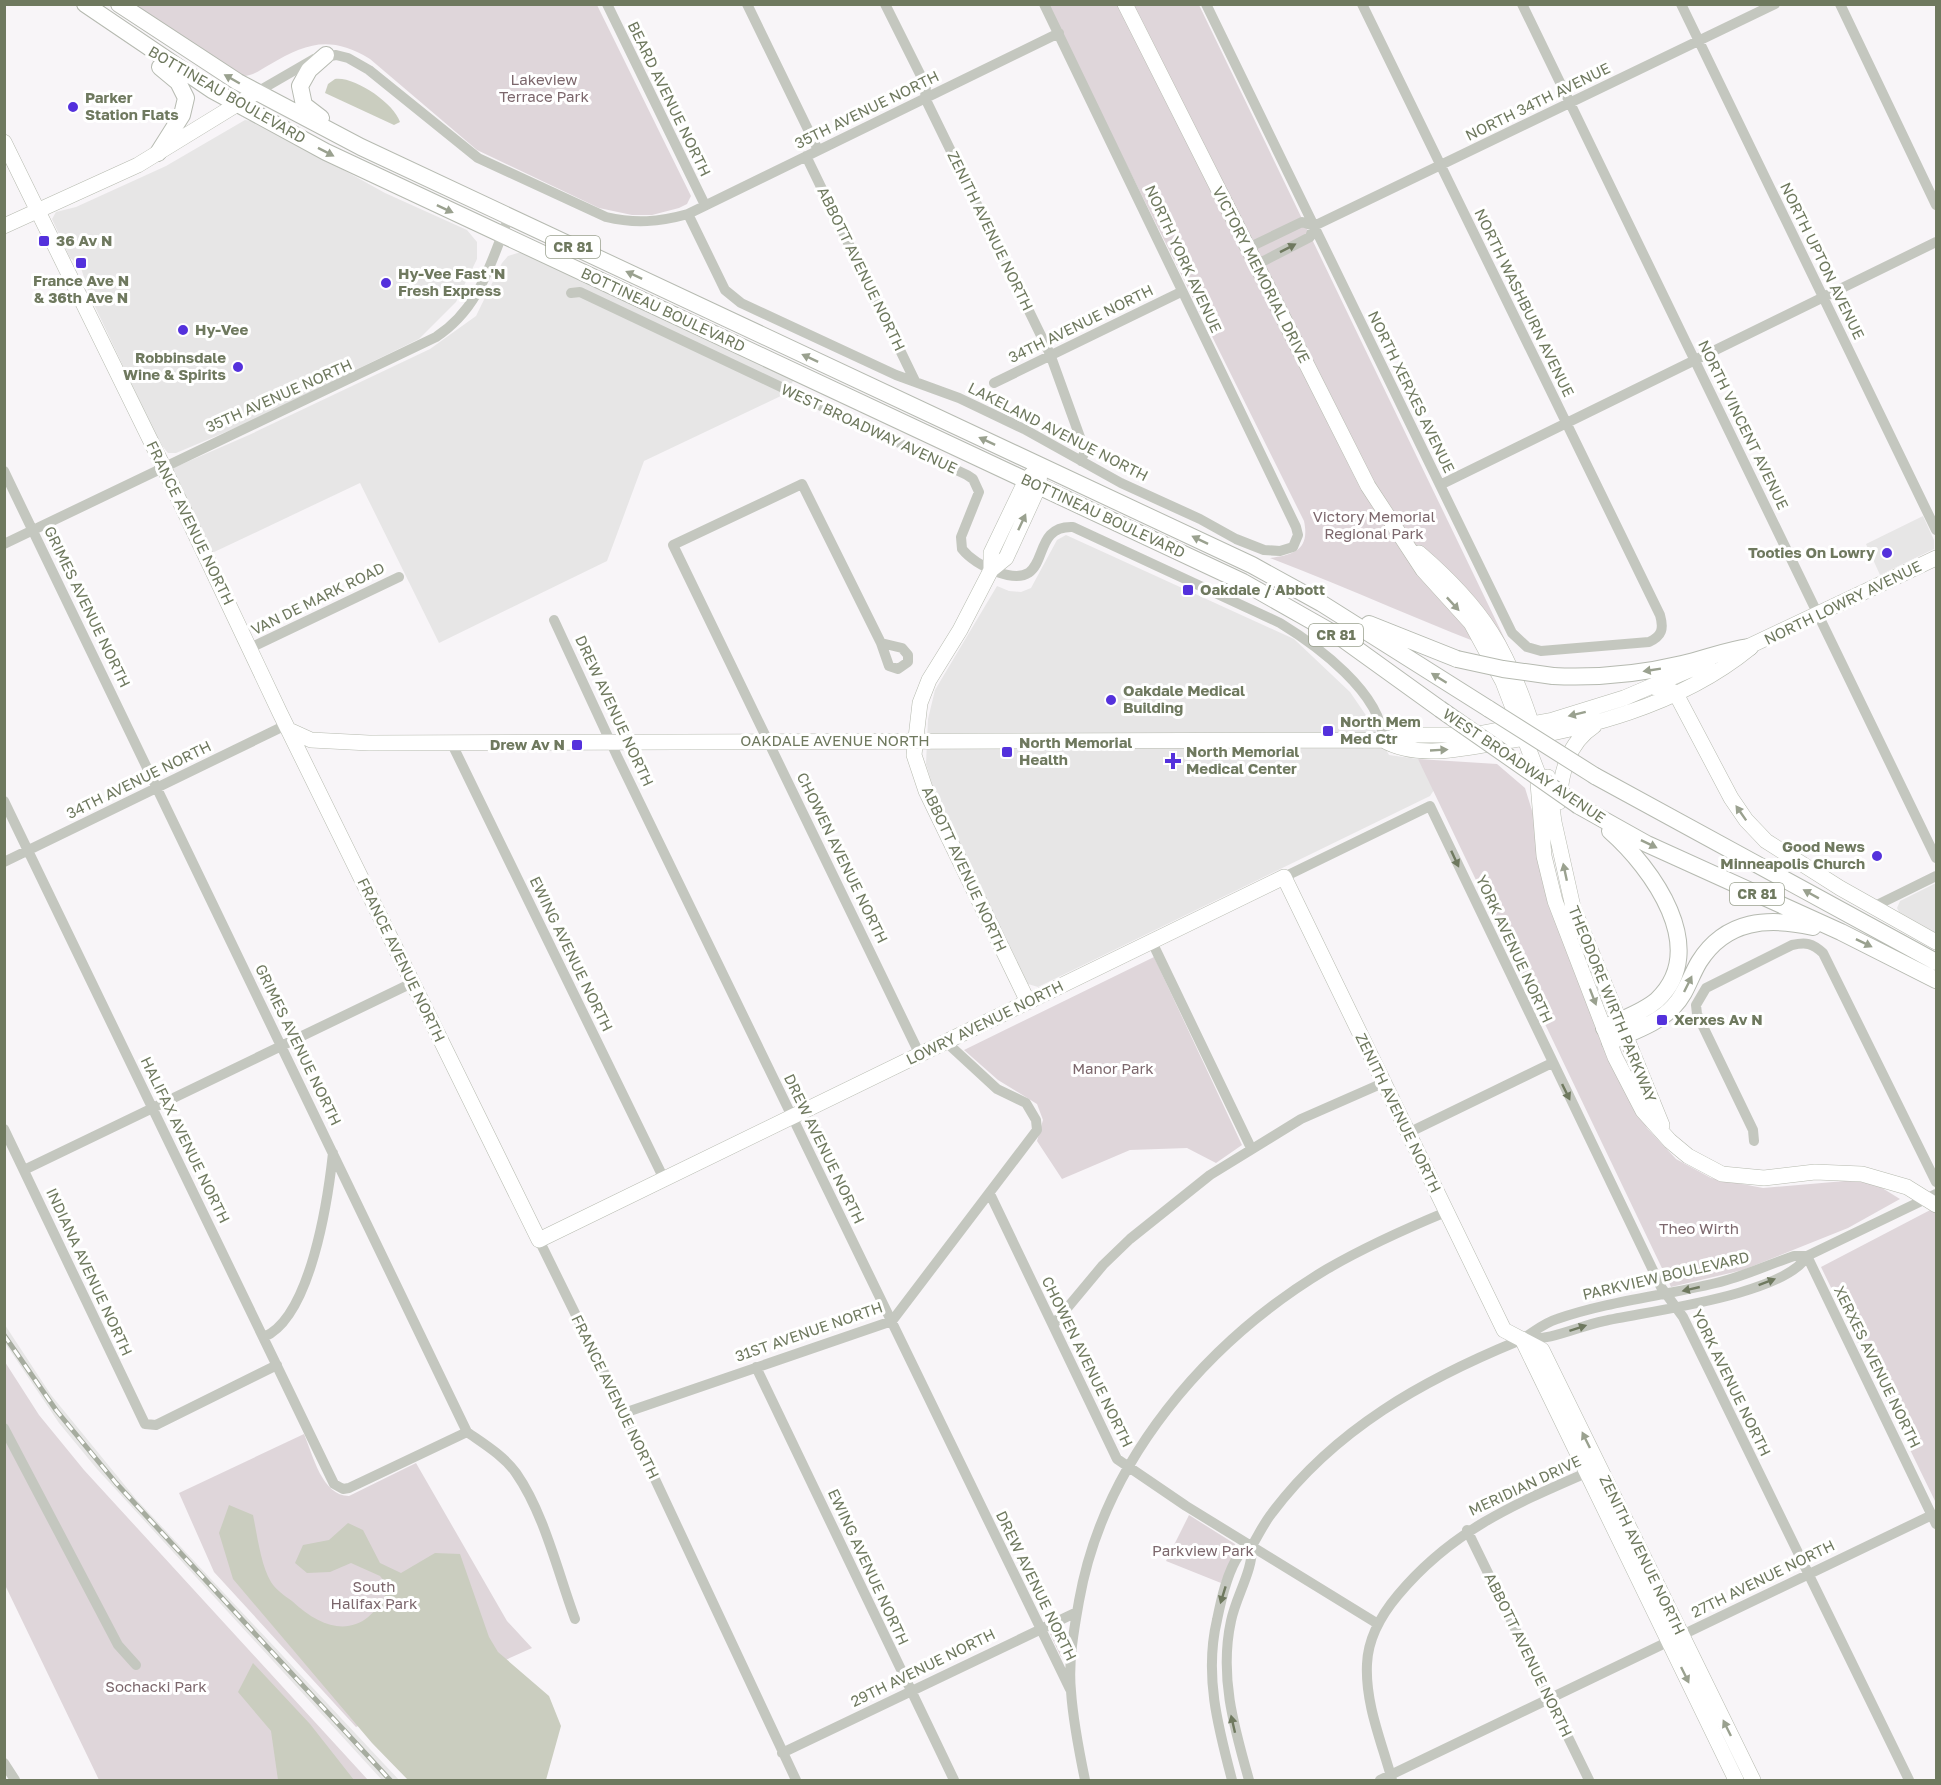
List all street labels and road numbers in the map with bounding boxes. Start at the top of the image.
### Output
street label: BEARD AVENUE NORTH [625,18,715,179]
street label: BOTTINEAU BOULEVARD [146,42,309,147]
street label: NORTH 34TH AVENUE [1462,58,1613,144]
street label: 35TH AVENUE NORTH [791,66,942,152]
street label: ZENITH AVENUE NORTH [944,148,1037,313]
street label: NORTH UPTON AVENUE [1777,179,1869,342]
street label: NORTH YORK AVENUE [1142,182,1226,335]
street label: VICTORY MEMORIAL DRIVE [1209,183,1314,366]
street label: ABBOTT AVENUE NORTH [814,184,909,354]
street label: NORTH WASHBURN AVENUE [1471,206,1578,400]
road number: CR 81 [546,236,600,258]
street label: BOTTINEAU BOULEVARD [579,263,748,355]
street label: 34TH AVENUE NORTH [1005,280,1156,366]
street label: NORTH XERXES AVENUE [1365,308,1459,476]
street label: NORTH VINCENT AVENUE [1695,337,1793,512]
street label: 35TH AVENUE NORTH [203,355,355,436]
street label: LAKELAND AVENUE NORTH [965,378,1151,484]
street label: WEST BROADWAY AVENUE [778,379,960,477]
street label: FRANCE AVENUE NORTH [143,438,238,607]
street label: BOTTINEAU BOULEVARD [1019,469,1188,561]
street label: GRIMES AVENUE NORTH [41,523,135,690]
street label: NORTH LOWRY AVENUE [1761,556,1924,648]
street label: VAN DE MARK ROAD [248,558,387,638]
road number: CR 81 [1309,624,1363,646]
street label: DREW AVENUE NORTH [572,632,658,789]
street label: WEST BROADWAY AVENUE [1440,704,1609,826]
street label: OAKDALE AVENUE NORTH [740,731,930,749]
street label: 34TH AVENUE NORTH [63,736,214,822]
street label: CHOWEN AVENUE NORTH [794,769,892,946]
street label: ABBOTT AVENUE NORTH [919,783,1011,954]
street label: YORK AVENUE NORTH [1473,872,1557,1025]
street label: EWING AVENUE NORTH [526,873,617,1034]
street label: FRANCE AVENUE NORTH [354,875,449,1044]
road number: CR 81 [1730,883,1784,905]
street label: THEODORE WIRTH PARKWAY [1565,903,1661,1105]
street label: GRIMES AVENUE NORTH [252,961,346,1128]
street label: LOWRY AVENUE NORTH [903,976,1066,1068]
street label: ZENITH AVENUE NORTH [1352,1030,1445,1195]
street label: HALIFAX AVENUE NORTH [138,1053,234,1226]
street label: DREW AVENUE NORTH [781,1071,869,1226]
street label: INDIANA AVENUE NORTH [43,1185,137,1358]
street label: PARKVIEW BOULEVARD [1581,1247,1751,1303]
street label: CHOWEN AVENUE NORTH [1039,1273,1137,1450]
street label: XERXES AVENUE NORTH [1831,1283,1925,1451]
street label: 31ST AVENUE NORTH [732,1297,885,1365]
street label: YORK AVENUE NORTH [1689,1306,1775,1459]
street label: FRANCE AVENUE NORTH [568,1312,663,1481]
street label: MERIDIAN DRIVE [1465,1451,1584,1519]
street label: ZENITH AVENUE NORTH [1596,1472,1689,1637]
street label: EWING AVENUE NORTH [825,1486,913,1648]
street label: DREW AVENUE NORTH [993,1508,1081,1663]
street label: 27TH AVENUE NORTH [1688,1535,1837,1621]
street label: ABBOTT AVENUE NORTH [1481,1570,1576,1740]
street label: 29TH AVENUE NORTH [847,1624,998,1710]

